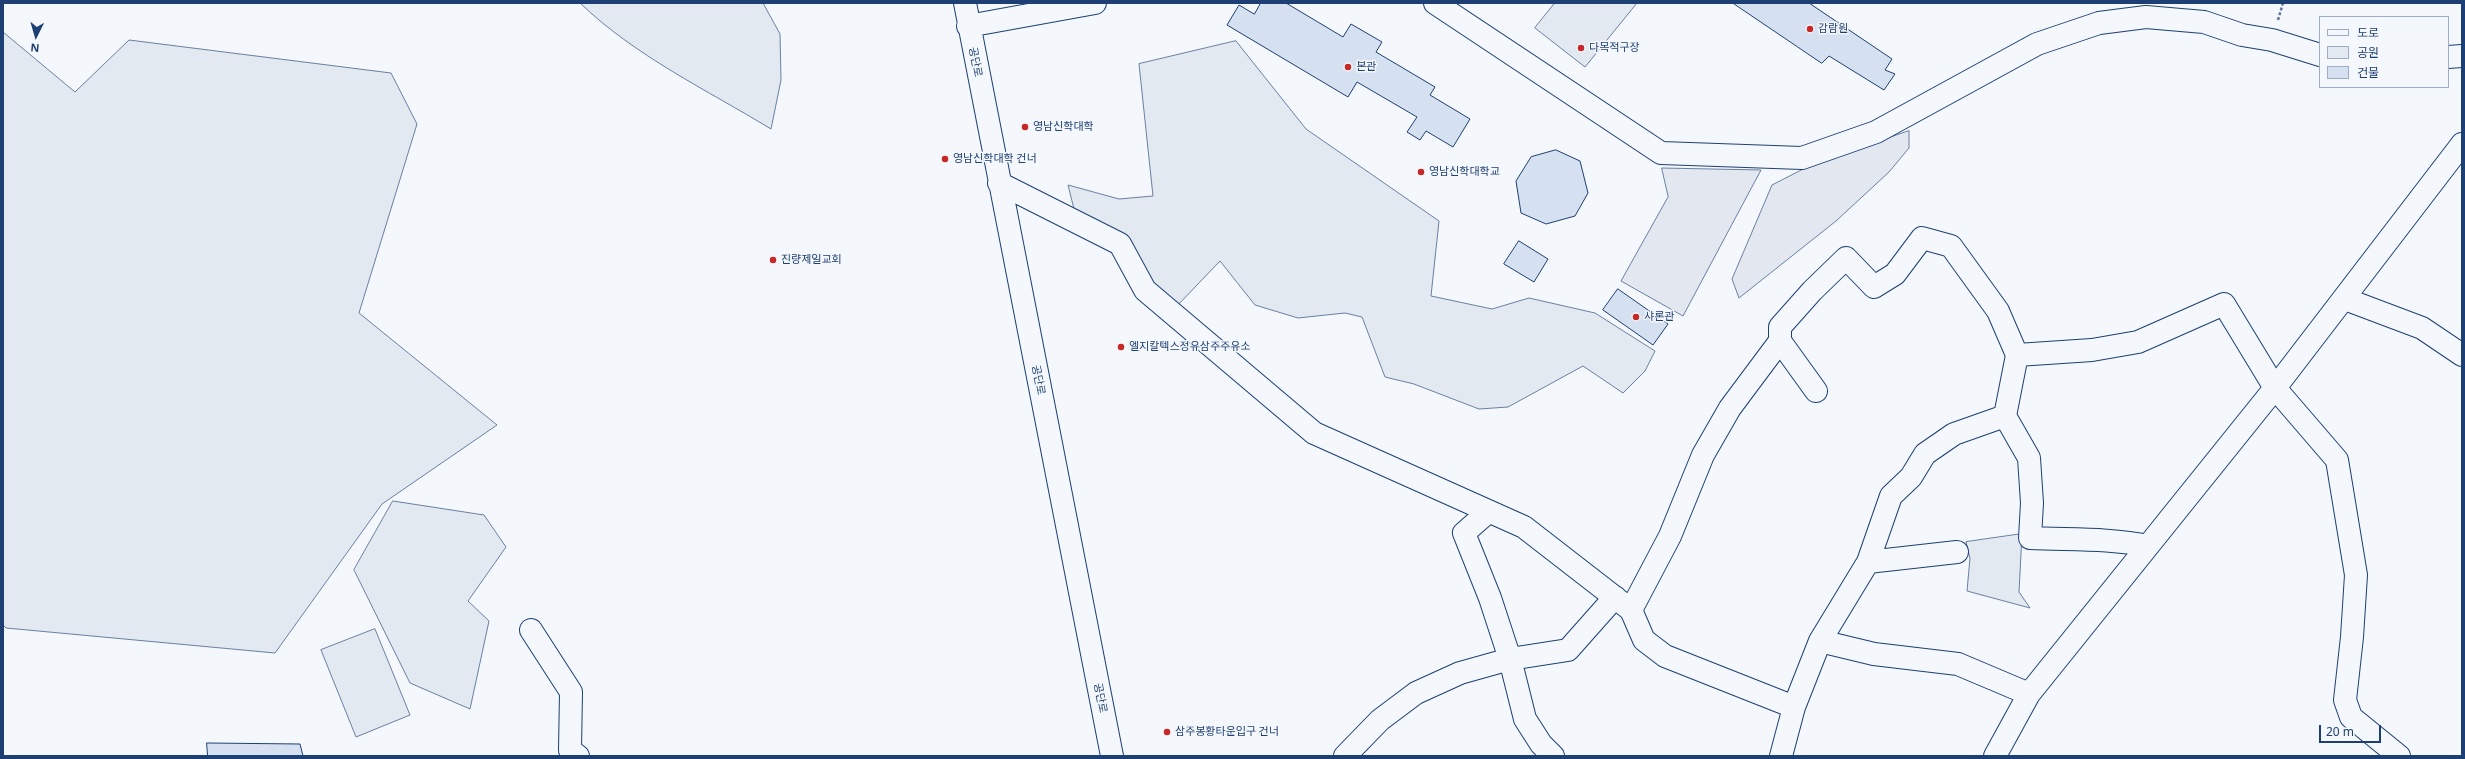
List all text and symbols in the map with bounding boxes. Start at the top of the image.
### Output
north arrow [16,16,56,56]
legend [2319,16,2449,88]
place label: 감람원 [1818,22,1848,36]
marker: 감람원 [1805,24,1815,34]
text: 도로 [2357,24,2379,41]
text: N [30,41,40,56]
place label: 다목적구장 [1589,41,1640,55]
marker: 다목적구장 [1576,43,1586,53]
text: 공원 [2357,44,2379,61]
street label: 공단로 [966,46,984,78]
place label: 본관 [1356,60,1376,74]
marker: 본관 [1343,62,1353,72]
text: 건물 [2357,64,2379,81]
place label: 영남신학대학 [1033,120,1094,134]
marker: 영남신학대학 [1020,122,1030,132]
place label: 영남신학대학 건너 [953,152,1037,166]
marker: 영남신학대학 건너 [940,154,950,164]
place label: 영남신학대학교 [1429,165,1500,179]
marker: 영남신학대학교 [1416,167,1426,177]
place label: 진량제일교회 [781,253,842,267]
marker: 진량제일교회 [768,255,778,265]
place label: 샤론관 [1644,310,1674,324]
marker: 샤론관 [1631,312,1641,322]
place label: 엘지칼텍스정유삼주주유소 [1129,340,1250,354]
marker: 엘지칼텍스정유삼주주유소 [1116,342,1126,352]
street label: 공단로 [1029,364,1047,396]
street label: 공단로 [1091,682,1109,714]
scale bar [2321,717,2383,743]
text: 20 m [2326,723,2354,740]
place label: 삼주봉황타운입구 건너 [1175,725,1279,739]
marker: 삼주봉황타운입구 건너 [1162,727,1172,737]

